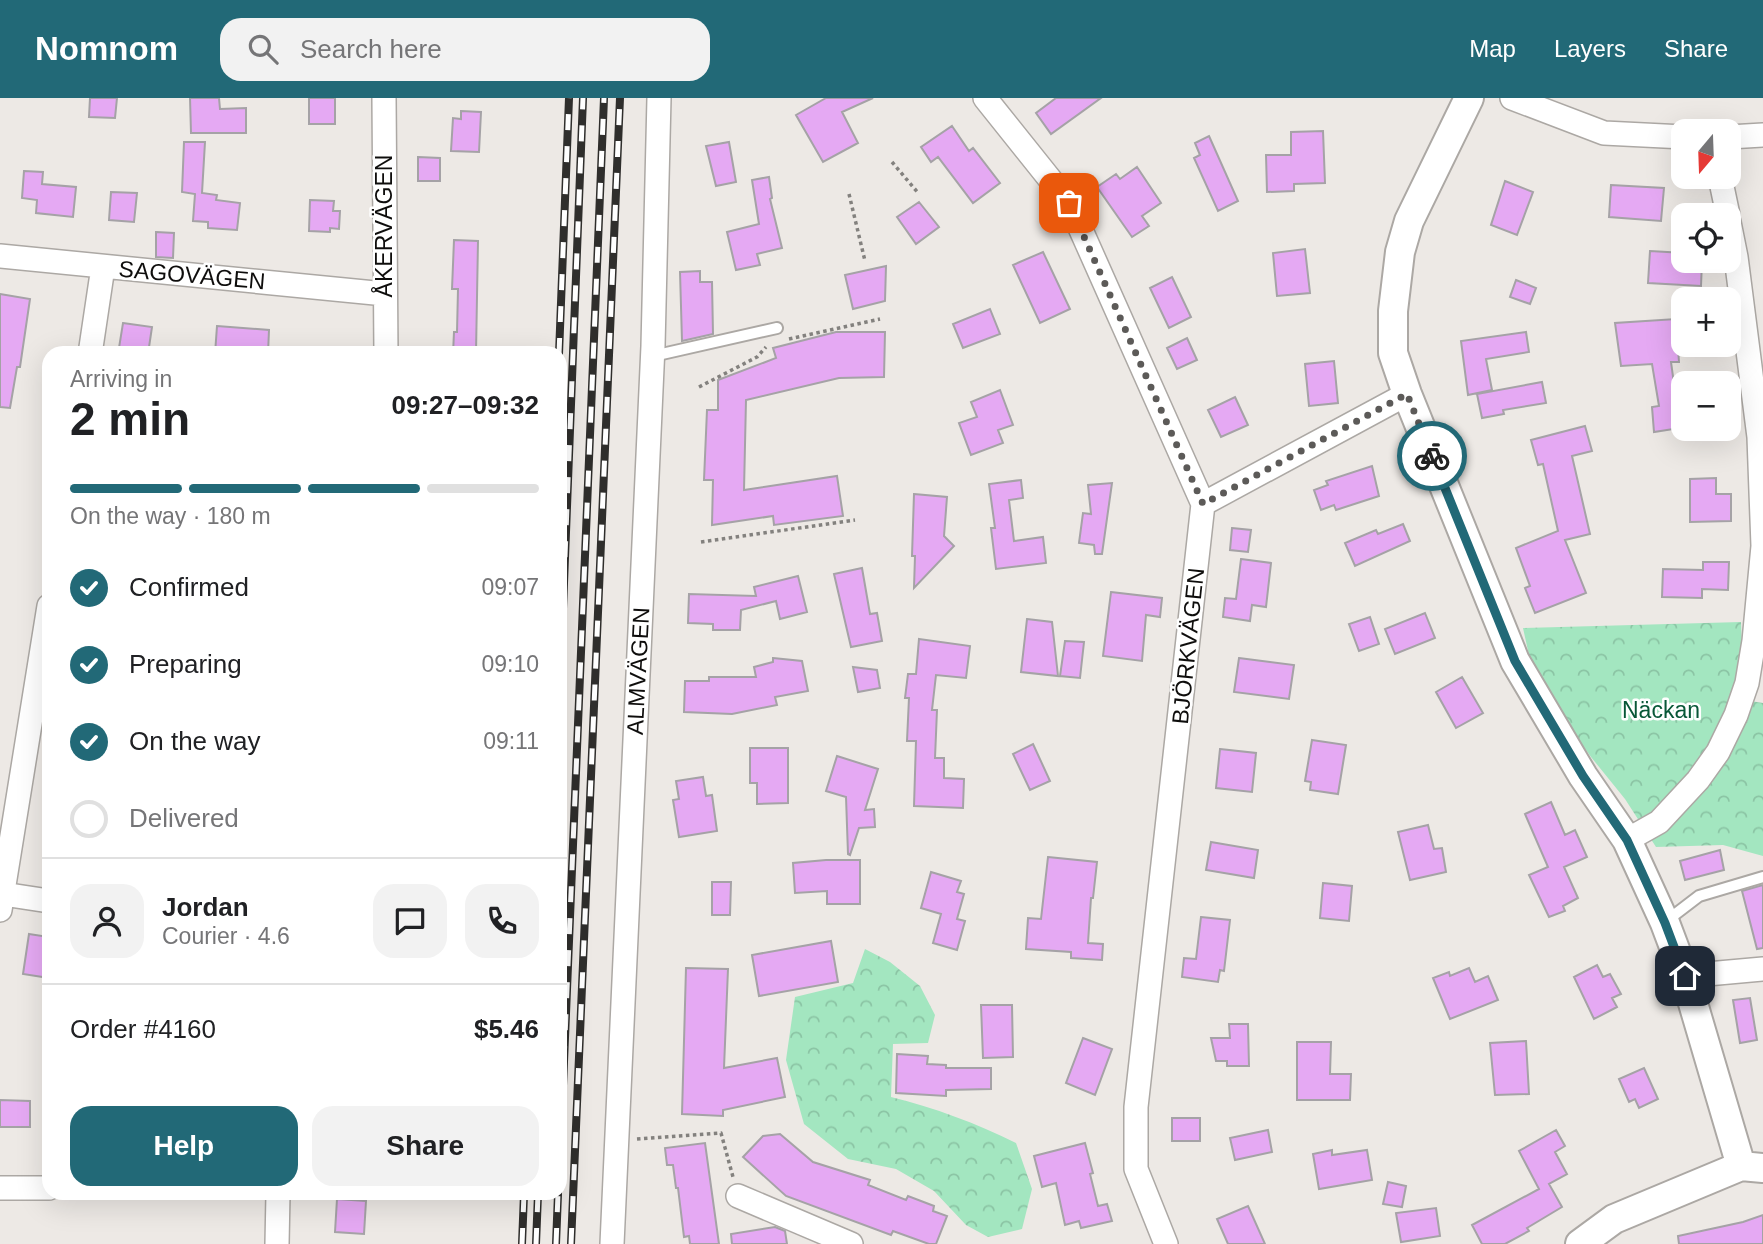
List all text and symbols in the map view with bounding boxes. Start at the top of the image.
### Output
search box [220,18,710,81]
text: Nomnom [35,30,178,67]
icon: search [244,30,282,68]
text: Search here [300,34,442,64]
text: Map [1469,35,1516,62]
text: Layers [1554,35,1626,62]
text: Share [1664,35,1728,62]
north arrow [1671,119,1741,189]
map controls [1671,119,1741,441]
street label: ÅKERVÄGEN [370,155,397,297]
pin [1039,173,1099,233]
icon: bag [1050,184,1088,222]
button: locate [1671,203,1741,273]
street label: SAGOVÄGEN [118,256,266,294]
button: + [1671,287,1741,357]
text: Arriving in [70,366,172,392]
button: − [1671,371,1741,441]
text: 09:27–09:32 [392,390,539,420]
text: 2 min [70,393,190,445]
courier [1397,421,1467,491]
icon: bike [1413,437,1451,475]
text: On the way · 180 m [70,503,271,529]
street label: BJÖRKVÄGEN [1167,566,1209,726]
icon: check [70,569,108,607]
text: Confirmed [129,572,249,602]
text: 09:07 [481,574,539,600]
street label: ALMVÄGEN [622,606,654,736]
icon: check [70,646,108,684]
text: Preparing [129,649,242,679]
text: 09:10 [481,651,539,677]
park label: Näckan [1622,697,1700,723]
icon: check [70,723,108,761]
text: On the way [129,726,261,756]
text: 09:11 [483,728,539,754]
text: Delivered [129,803,239,833]
button: person [70,884,144,958]
button: chat [373,884,447,958]
button: phone [465,884,539,958]
text: Jordan [162,892,249,922]
text: Courier · 4.6 [162,923,290,949]
pin [1655,946,1715,1006]
icon: home [1666,957,1704,995]
text: Order #4160 [70,1014,216,1044]
text: $5.46 [474,1014,539,1044]
button: Help [70,1106,298,1186]
button: Share [312,1106,539,1186]

